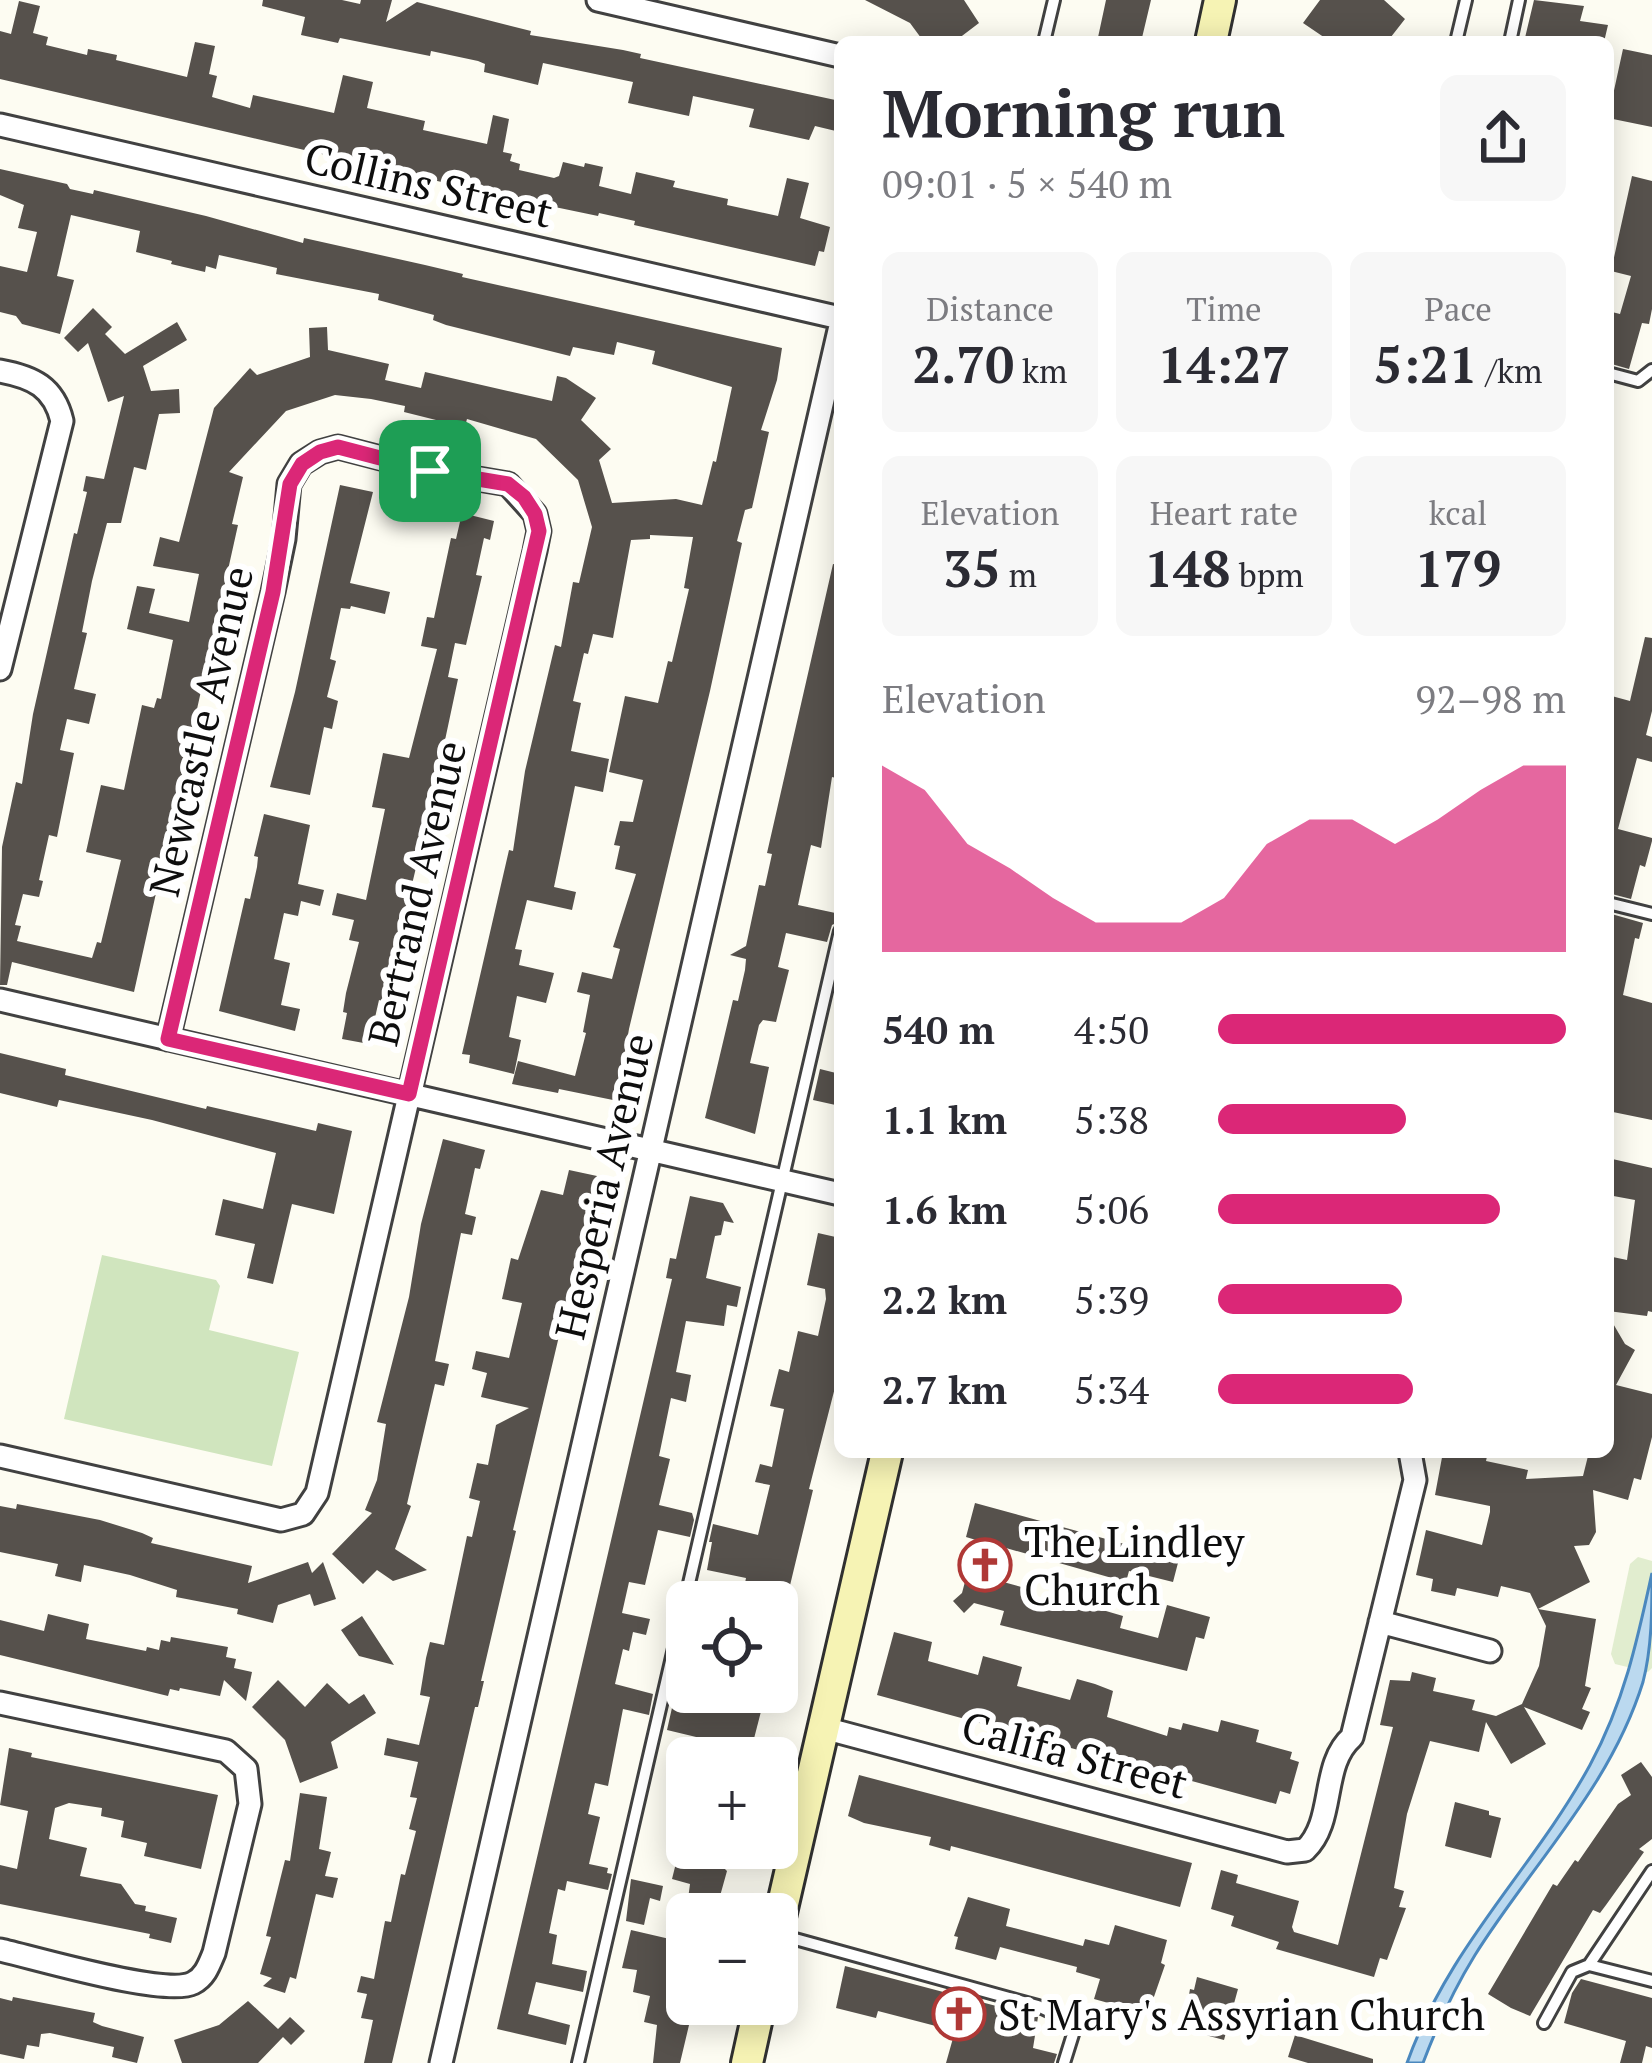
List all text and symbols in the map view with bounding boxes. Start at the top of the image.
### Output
text: Morning run [882,68,1285,156]
button: share [1440,75,1566,201]
street label: Collins Street [300,128,559,240]
text: 09:01 · 5 × 540 m [882,157,1172,209]
text: Distance [926,287,1054,330]
text: Time [1186,287,1262,330]
text: Pace [1424,287,1492,330]
text: 2.70 [912,330,1014,398]
text: 14:27 [1158,330,1290,398]
text: 5:21 [1374,330,1478,398]
text: km [1014,349,1068,392]
text: /km [1478,349,1542,392]
pin [379,420,481,522]
icon: arrive [397,438,463,504]
text: Elevation [921,491,1059,534]
text: Heart rate [1150,491,1298,534]
text: kcal [1429,491,1487,534]
text: 35 [943,534,1001,602]
text: 148 [1144,534,1231,602]
text: 179 [1415,534,1501,602]
text: m [1001,553,1037,596]
text: bpm [1231,553,1304,596]
street label: Newcastle Avenue [135,560,265,902]
text: Elevation [882,672,1046,724]
text: 92–98 m [1415,672,1566,724]
street label: Bertrand Avenue [354,735,478,1051]
text: 540 m [882,1003,995,1055]
text: 4:50 [1074,1003,1149,1055]
street label: Hesperia Avenue [541,1028,665,1344]
text: 1.1 km [882,1093,1007,1145]
text: 5:38 [1074,1093,1149,1145]
text: 1.6 km [882,1183,1007,1235]
text: 5:06 [1074,1183,1149,1235]
text: 2.2 km [882,1273,1007,1325]
text: 5:39 [1074,1273,1149,1325]
text: 2.7 km [882,1363,1007,1415]
text: 5:34 [1074,1363,1149,1415]
place label: The Lindley Church [1024,1513,1245,1617]
church icon: The Lindley Church [957,1537,1013,1593]
map controls [666,1581,798,2025]
button: locate [666,1581,798,1713]
street label: Califa Street [956,1697,1194,1811]
button: + [666,1737,798,1869]
button: − [666,1893,798,2025]
church icon: St Mary's Assyrian Church [931,1986,987,2042]
place label: St Mary's Assyrian Church [998,1986,1485,2042]

